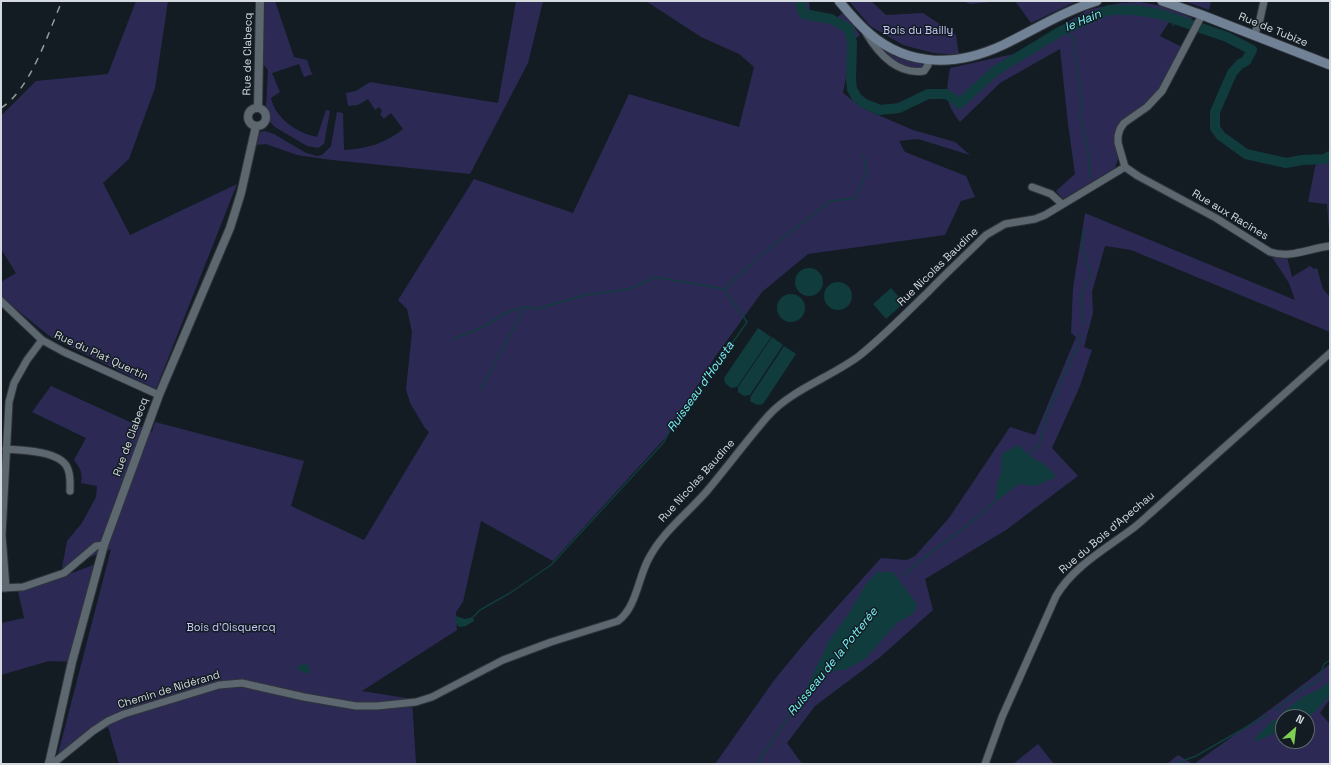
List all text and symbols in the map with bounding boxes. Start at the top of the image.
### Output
water label: le Hain [1063,7,1103,35]
street label: Rue de Tubize [1236,10,1310,50]
street label: Rue de Clabecq [241,13,255,95]
park label: Bois du Bailly [883,24,953,38]
street label: Rue aux Racines [1189,187,1271,243]
street label: Rue Nicolas Baudine [895,225,981,309]
street label: Rue du Plat Quertin [52,328,150,384]
water label: Ruisseau d'Housta [664,339,738,435]
street label: Rue de Clabecq [111,396,151,478]
street label: Rue Nicolas Baudine [656,437,738,525]
street label: Rue du Bois d'Apechau [1057,489,1157,577]
water label: Ruisseau de la Potterée [785,605,881,719]
park label: Bois d'Oisquercq [187,621,275,635]
street label: Chemin de Nidérand [116,668,222,712]
north arrow [1275,709,1315,749]
text: N [1294,711,1307,727]

